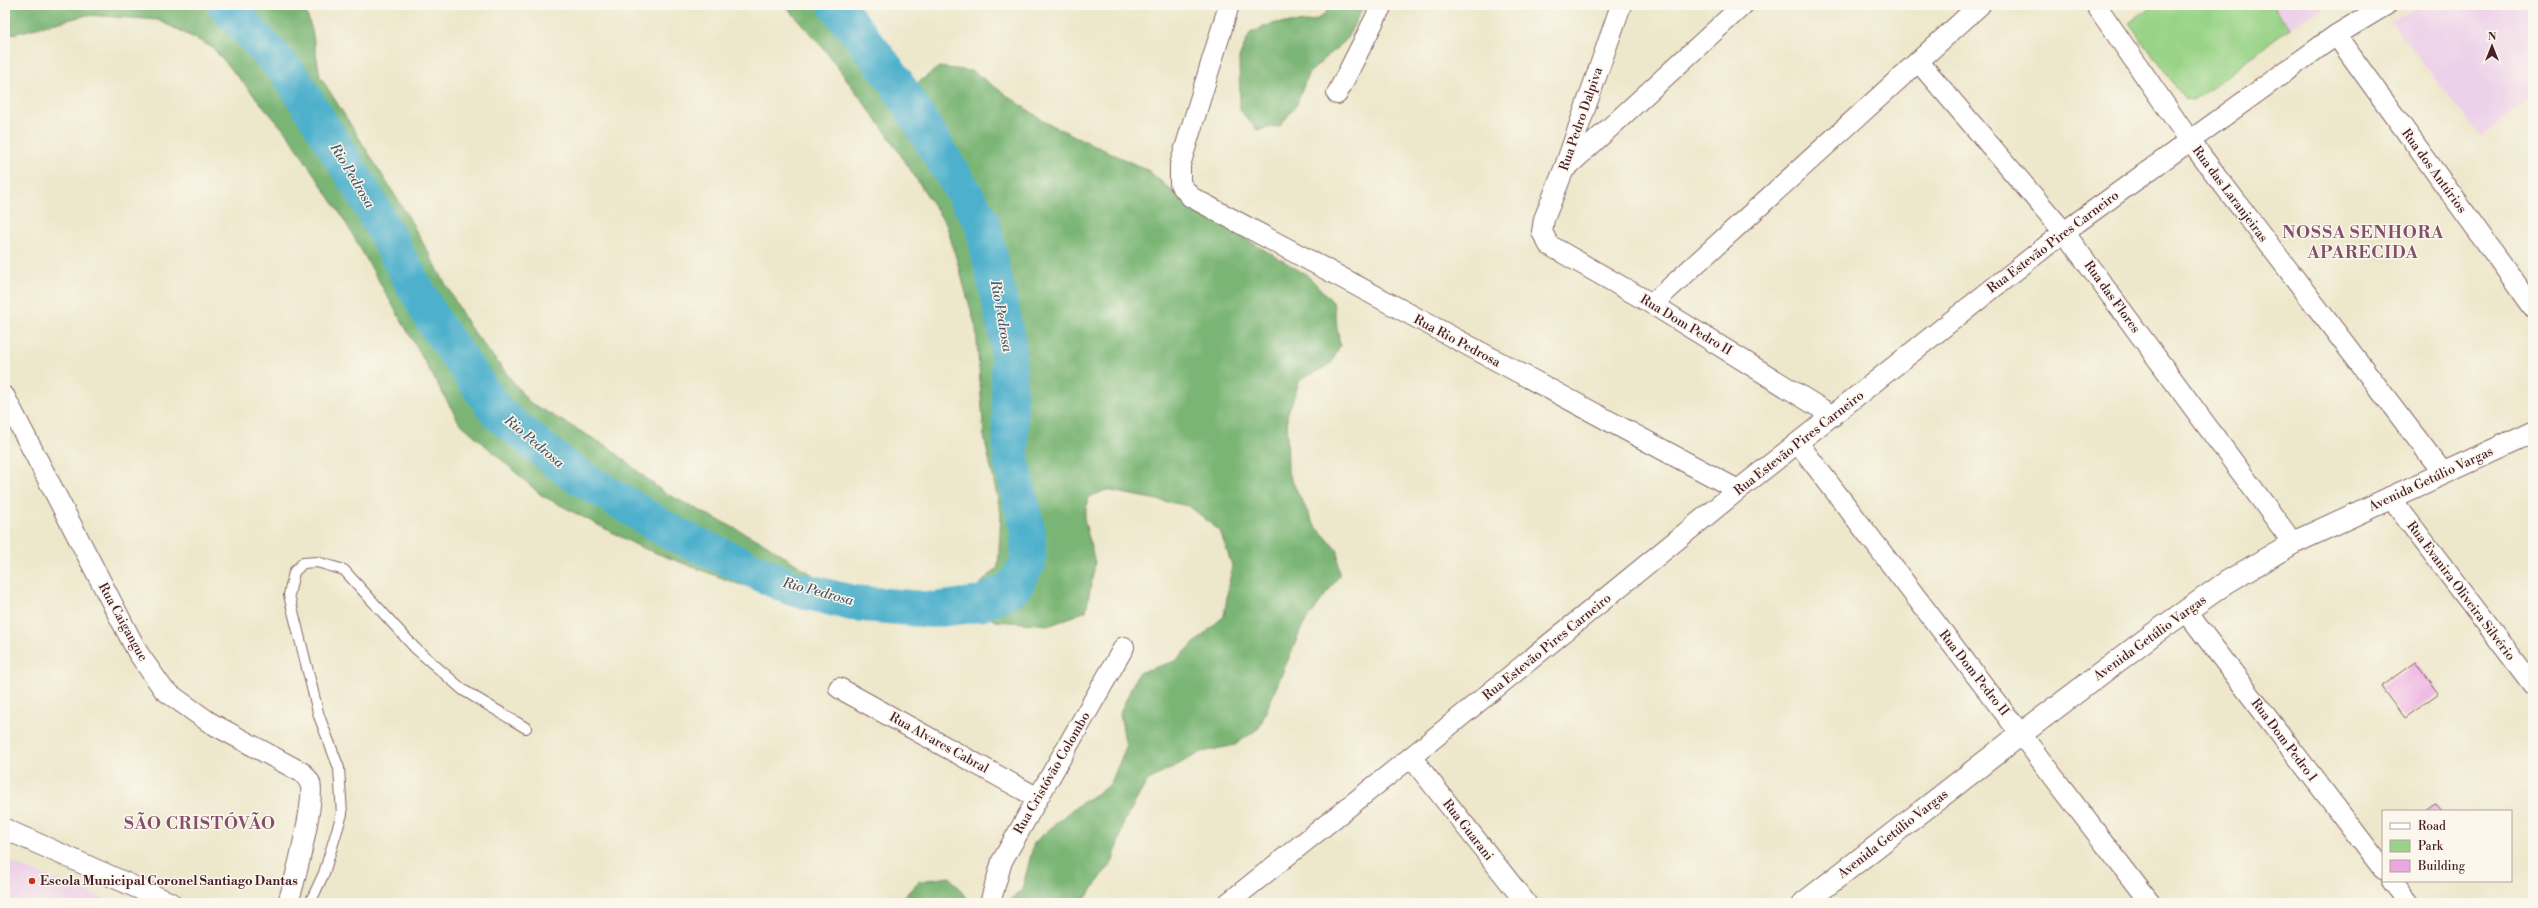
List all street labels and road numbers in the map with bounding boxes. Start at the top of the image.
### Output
street label: Rua Pedro Dalpiva [1556,65,1606,173]
street label: Rua dos Antúrios [2398,126,2470,217]
street label: Rua das Laranjeiras [2189,143,2271,245]
street label: Rua Estevão Pires Carneiro [1984,187,2122,297]
street label: Rua das Flores [2080,258,2144,337]
street label: Rua Dom Pedro II [1637,291,1735,359]
street label: Rua Rio Pedrosa [1411,311,1503,371]
street label: Rua Estevão Pires Carneiro [1731,387,1867,499]
street label: Avenida Getúlio Vargas [2365,443,2496,515]
street label: Rua Evanira Oliveira Silvério [2403,518,2519,664]
street label: Rua Caigangue [95,580,151,664]
street label: Rua Estevão Pires Carneiro [1479,590,1615,704]
street label: Avenida Getúlio Vargas [2090,592,2210,685]
street label: Rua Dom Pedro II [1936,627,2012,719]
street label: Rua Dom Pedro I [2248,695,2320,785]
street label: Rua Alvares Cabral [887,709,991,777]
street label: Rua Cristóvão Colombo [1010,709,1094,837]
street label: Avenida Getúlio Vargas [1834,786,1952,883]
street label: Rua Guarani [1439,796,1497,864]

